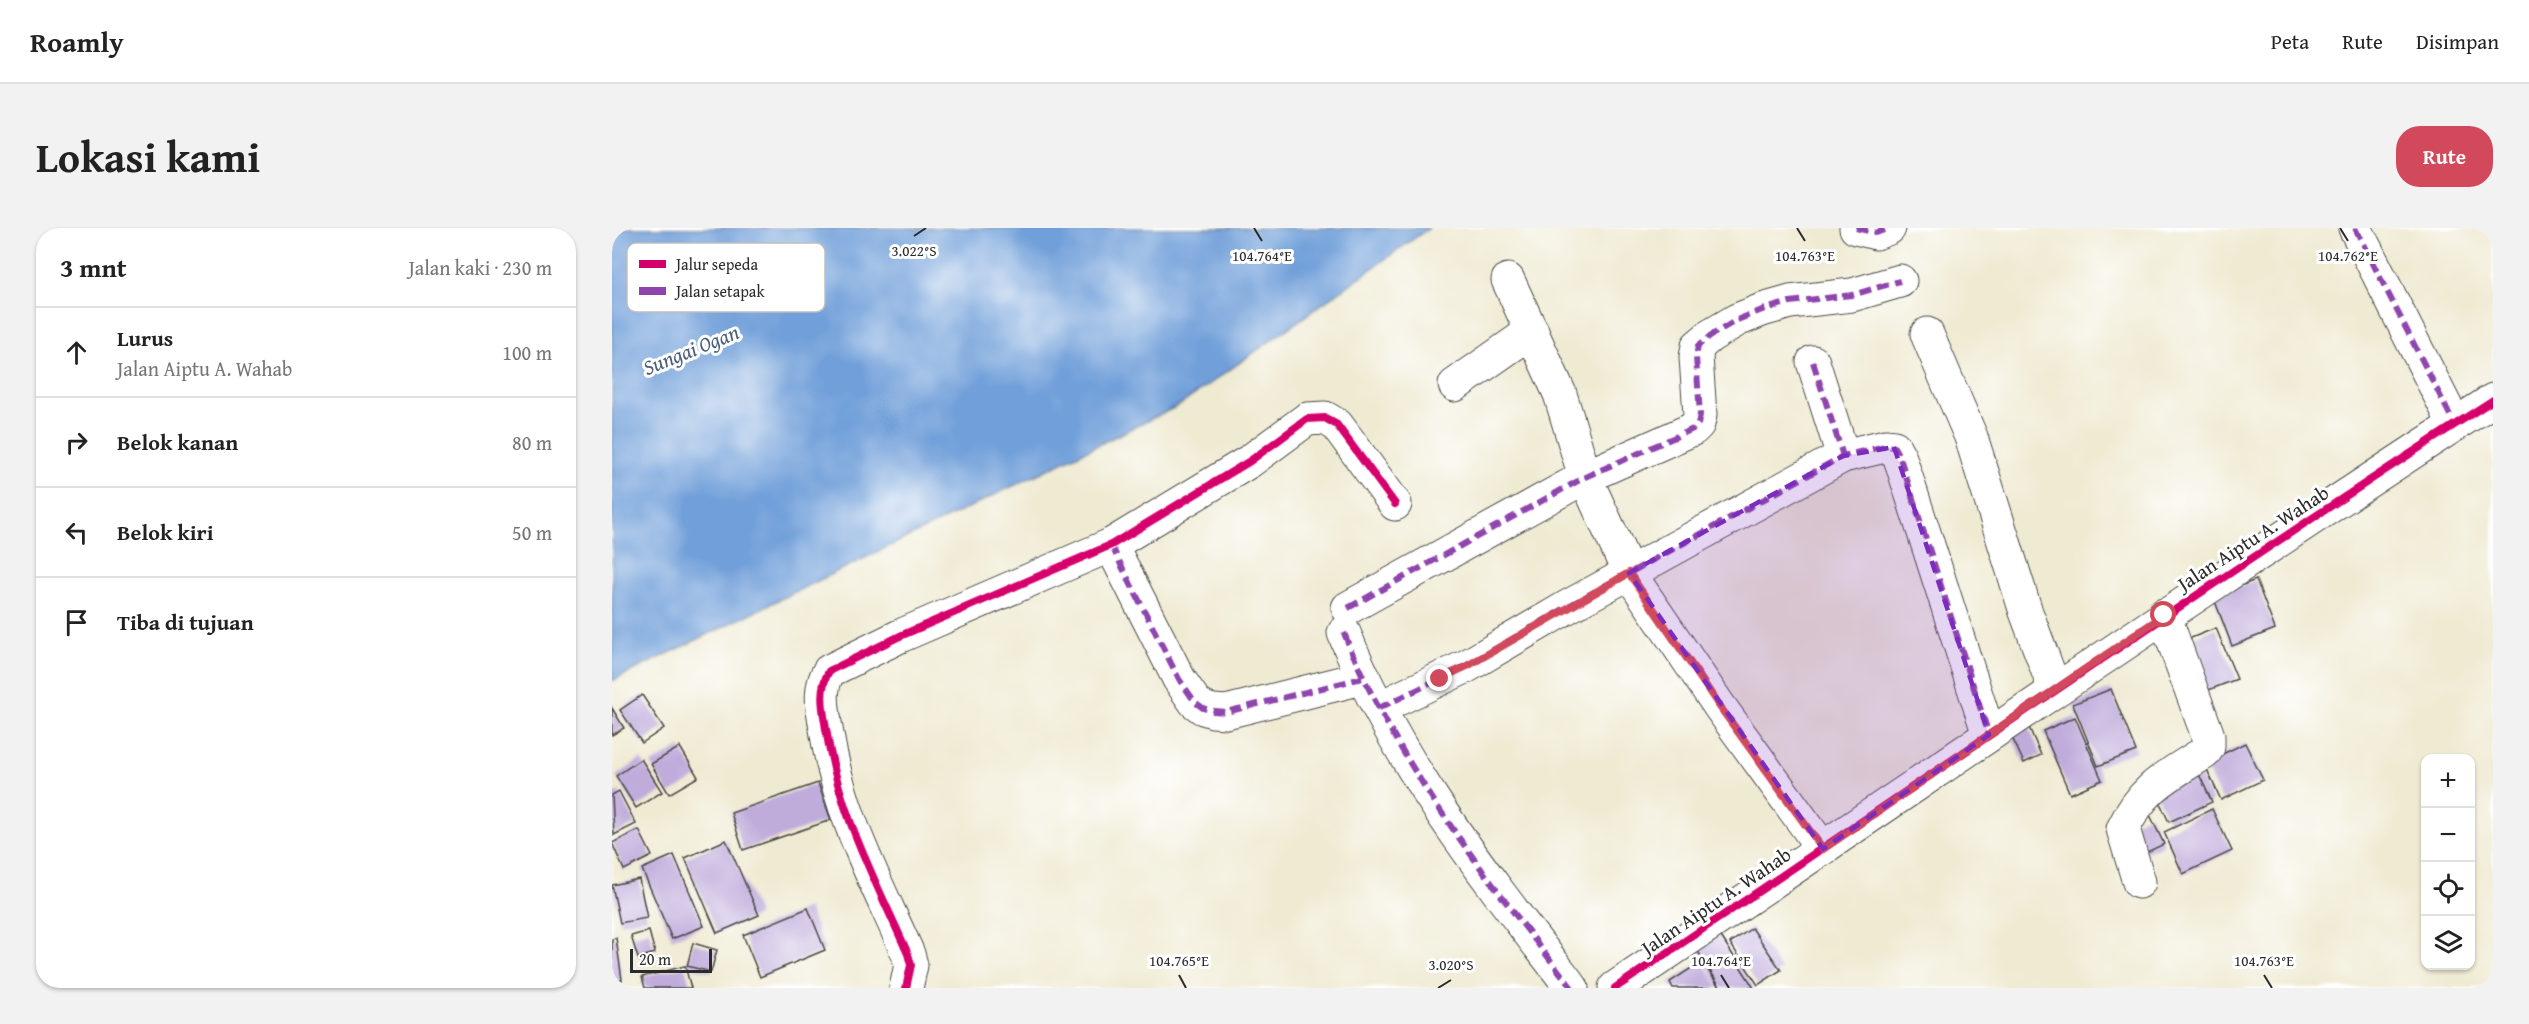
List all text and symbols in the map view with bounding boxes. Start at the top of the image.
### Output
text: Roamly [30,21,124,62]
text: Peta [2271,26,2309,57]
text: Rute [2342,26,2383,57]
text: Disimpan [2416,26,2499,57]
text: Lokasi kami [36,126,260,187]
button: Rute [2396,126,2493,187]
text: 3.022°S [891,240,937,261]
legend [627,243,825,312]
text: 104.764°E [1232,245,1292,266]
text: 104.763°E [1775,245,1835,266]
text: 104.762°E [2318,245,2378,266]
text: 3 mnt [60,248,127,287]
text: Jalur sepeda [674,252,758,276]
text: Jalan kaki · 230 m [408,253,552,282]
text: Jalan setapak [674,279,765,303]
water label: Sungai Ogan [638,316,744,383]
text: Lurus [117,322,173,354]
icon: ahead [60,336,93,369]
text: 100 m [502,338,552,367]
text: Jalan Aiptu A. Wahab [117,354,292,383]
icon: right [60,426,93,459]
text: Belok kanan [117,426,238,458]
text: 80 m [512,428,552,457]
street label: Jalan Aiptu A. Wahab [2169,478,2334,599]
icon: left [60,516,93,549]
text: Belok kiri [117,516,214,548]
text: 50 m [512,518,552,547]
route start [2150,601,2176,627]
icon: arrive [60,606,93,639]
text: Tiba di tujuan [117,606,254,638]
route end [1426,665,1452,691]
map controls [2421,754,2475,970]
button: + [2421,754,2475,808]
button: − [2421,808,2475,862]
street label: Jalan Aiptu A. Wahab [1632,840,1797,963]
button: locate [2421,862,2475,916]
button: layers [2421,916,2475,970]
scale bar [630,946,712,974]
text: 20 m [639,947,671,971]
text: 104.765°E [1149,950,1209,971]
text: 104.764°E [1691,950,1751,971]
text: 104.763°E [2234,950,2294,971]
text: 3.020°S [1428,954,1474,975]

